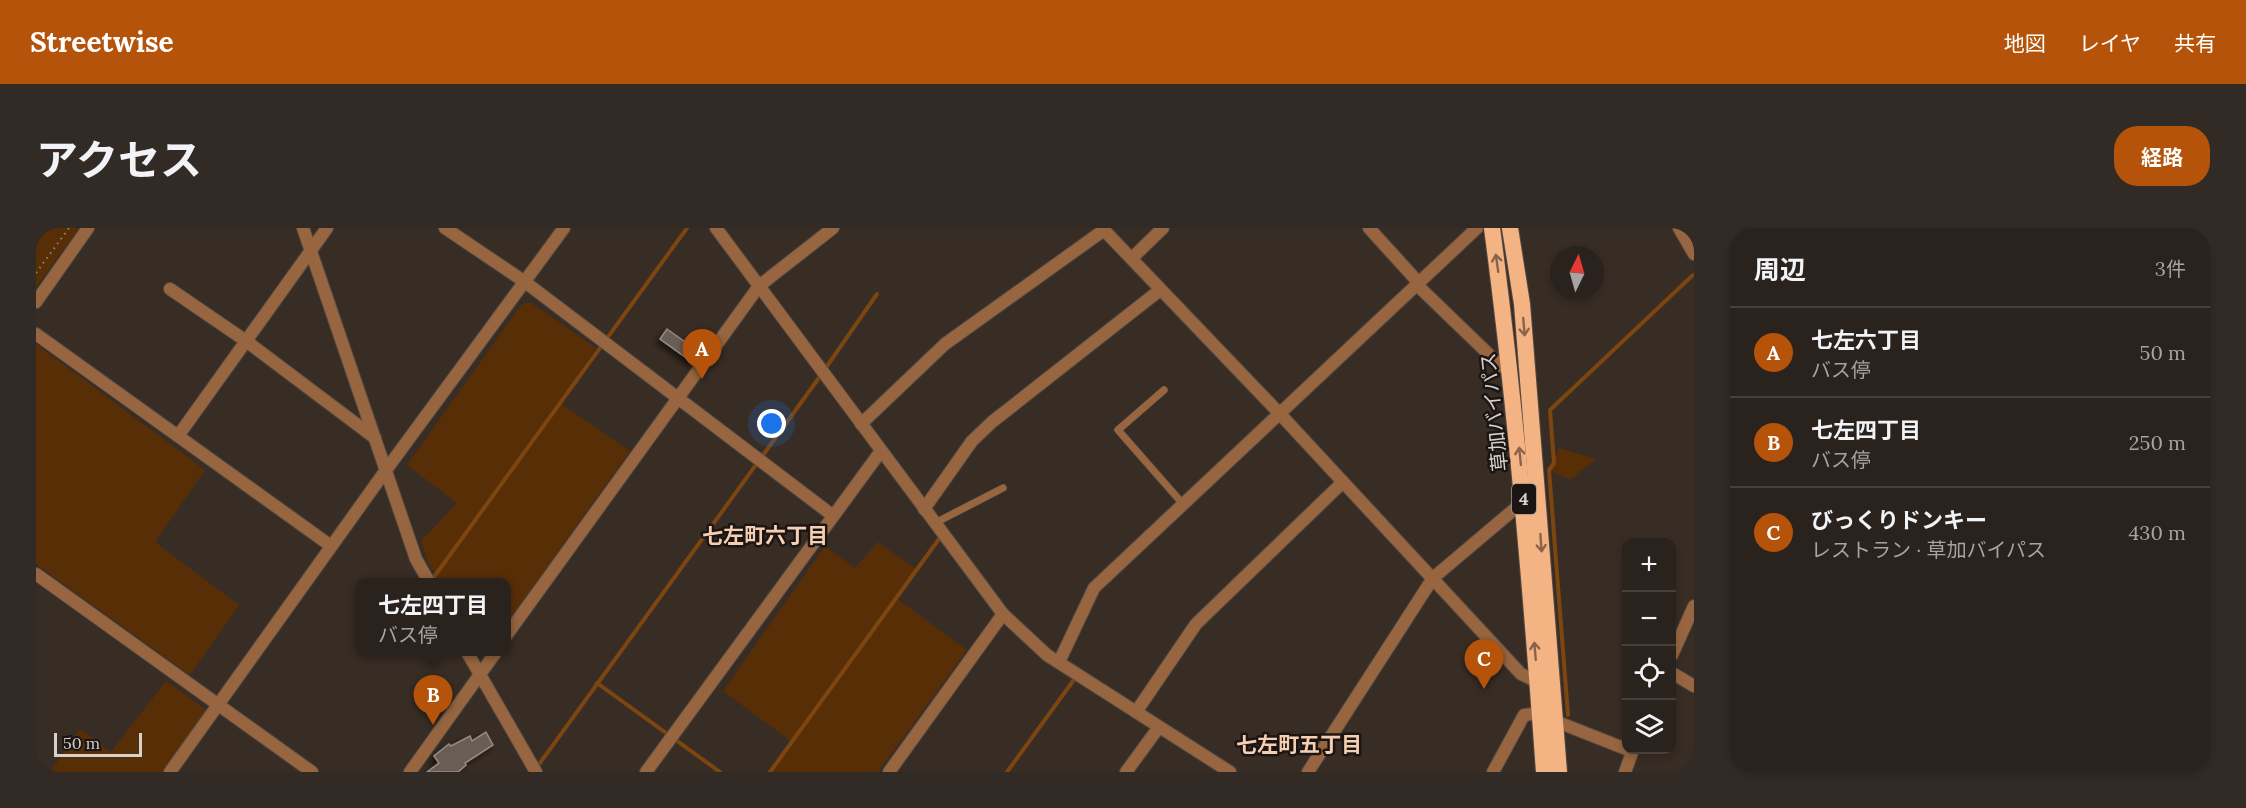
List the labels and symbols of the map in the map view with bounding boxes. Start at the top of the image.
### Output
north arrow [1550,246,1604,300]
one-way arrow [1491,253,1502,273]
one-way arrow [1519,317,1530,337]
pin: A [682,330,722,379]
street label: 草加バイパス [1475,351,1512,473]
your location [757,409,786,438]
one-way arrow [1514,447,1525,467]
road number: 4 [1512,484,1536,514]
district label: 七左町六丁目 [702,522,828,549]
one-way arrow [1536,532,1547,552]
pin: C [1464,640,1504,689]
one-way arrow [1529,641,1540,661]
pin: B [414,676,452,725]
scale bar [54,730,142,758]
district label: 七左町五丁目 [1236,731,1362,758]

